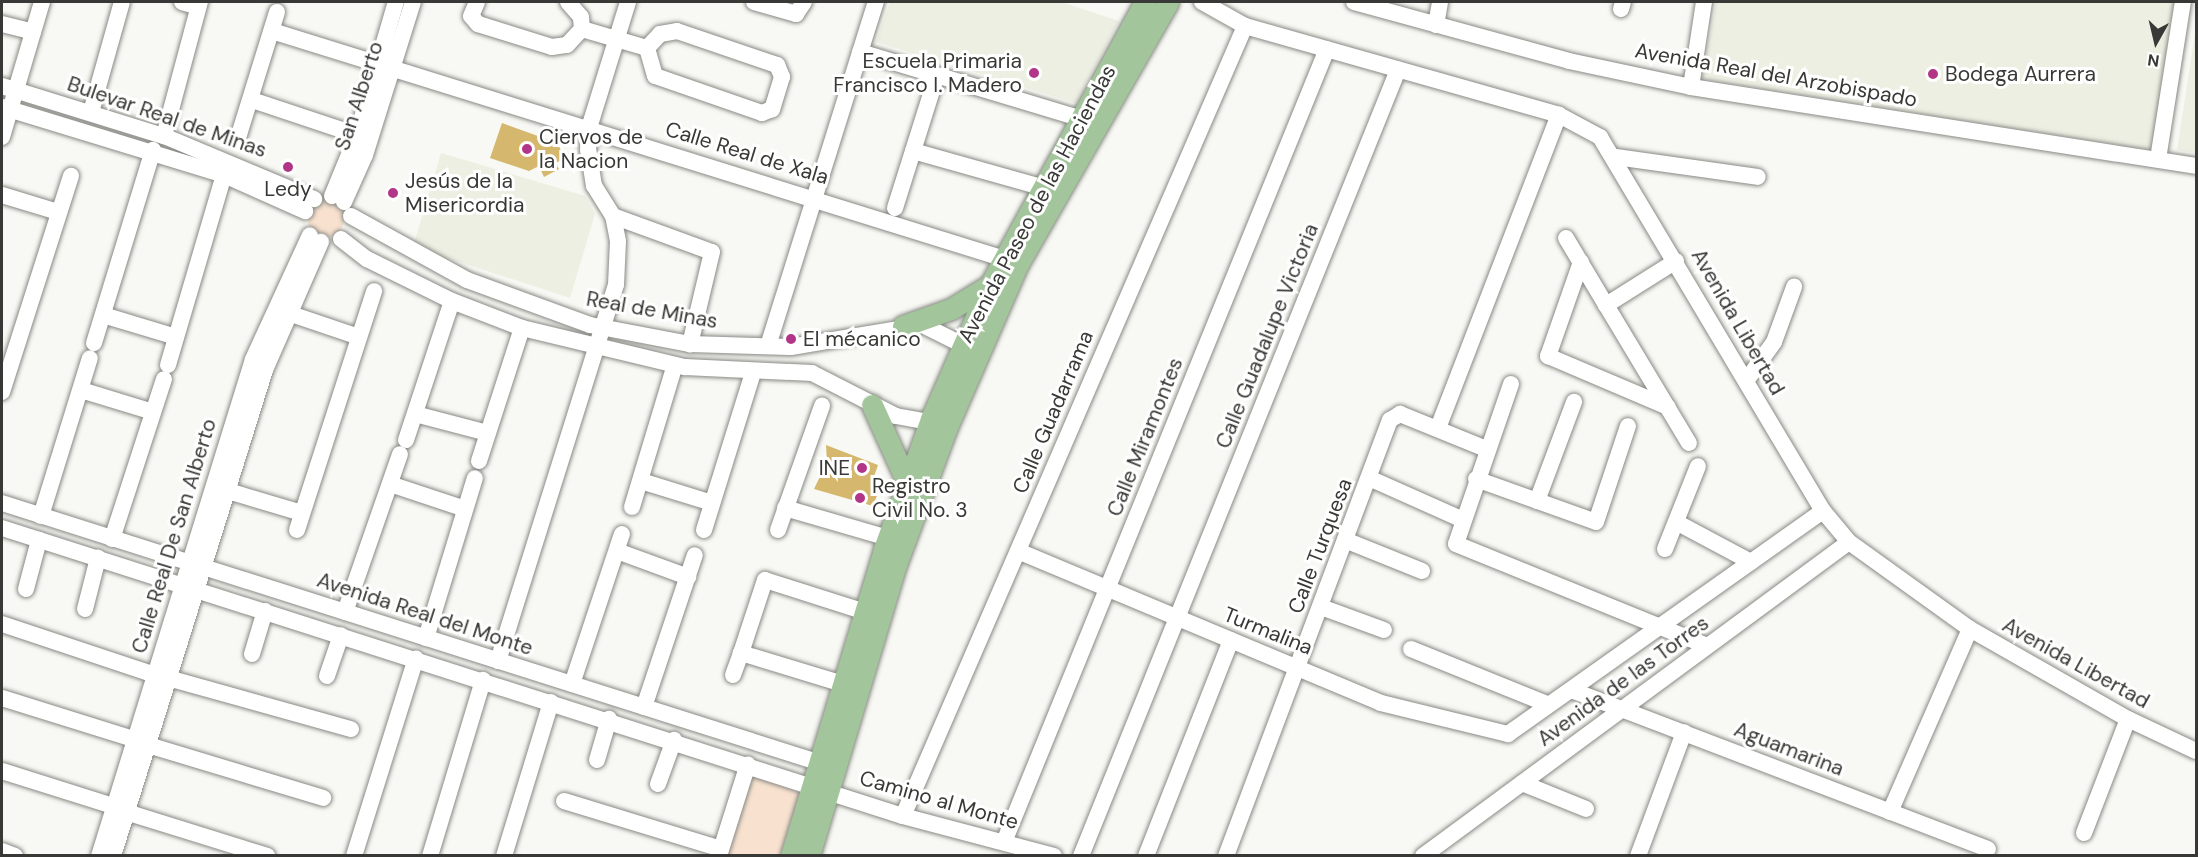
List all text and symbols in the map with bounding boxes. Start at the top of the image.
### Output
north arrow [2126,12,2186,72]
street label: San Alberto [330,38,388,154]
street label: Avenida Real del Arzobispado [1633,38,1919,112]
place label: Escuela Primaria Francisco I. Madero [833,48,1022,98]
text: N [2146,49,2161,72]
street label: Avenida Paseo de las Haciendas [953,61,1121,347]
place label: Bodega Aurrera [1945,61,2096,87]
marker: Escuela Primaria Francisco I. Madero [1027,66,1041,80]
marker: Bodega Aurrera [1926,67,1940,81]
street label: Bulevar Real de Minas [64,71,270,163]
street label: Calle Real de Xala [662,116,832,190]
place label: Ciervos de la Nacion [539,124,643,174]
marker: Ciervos de la Nacion [520,142,534,156]
marker: Ledy [281,160,295,174]
place label: Jesús de la Misericordia [405,168,524,218]
place label: Ledy [264,176,312,202]
marker: Jesús de la Misericordia [386,186,400,200]
street label: Calle Guadalupe Victoria [1210,220,1324,452]
street label: Avenida Libertad [1686,245,1790,399]
street label: Real de Minas [584,286,720,334]
place label: El mécanico [803,326,921,352]
street label: Calle Guadarrama [1007,327,1099,497]
marker: El mécanico [784,332,798,346]
street label: Calle Miramontes [1102,354,1188,520]
street label: Calle Real De San Alberto [126,416,222,656]
place label: INE [819,455,850,481]
marker: INE [855,461,869,475]
place label: Registro Civil No. 3 [872,473,968,523]
street label: Calle Turquesa [1283,475,1357,617]
marker: Registro Civil No. 3 [853,491,867,505]
street label: Avenida Real del Monte [314,567,536,661]
street label: Turmalina [1220,602,1316,660]
street label: Avenida de las Torres [1532,610,1714,752]
street label: Avenida Libertad [1998,612,2154,714]
street label: Aguamarina [1731,717,1847,781]
street label: Camino al Monte [857,765,1021,835]

